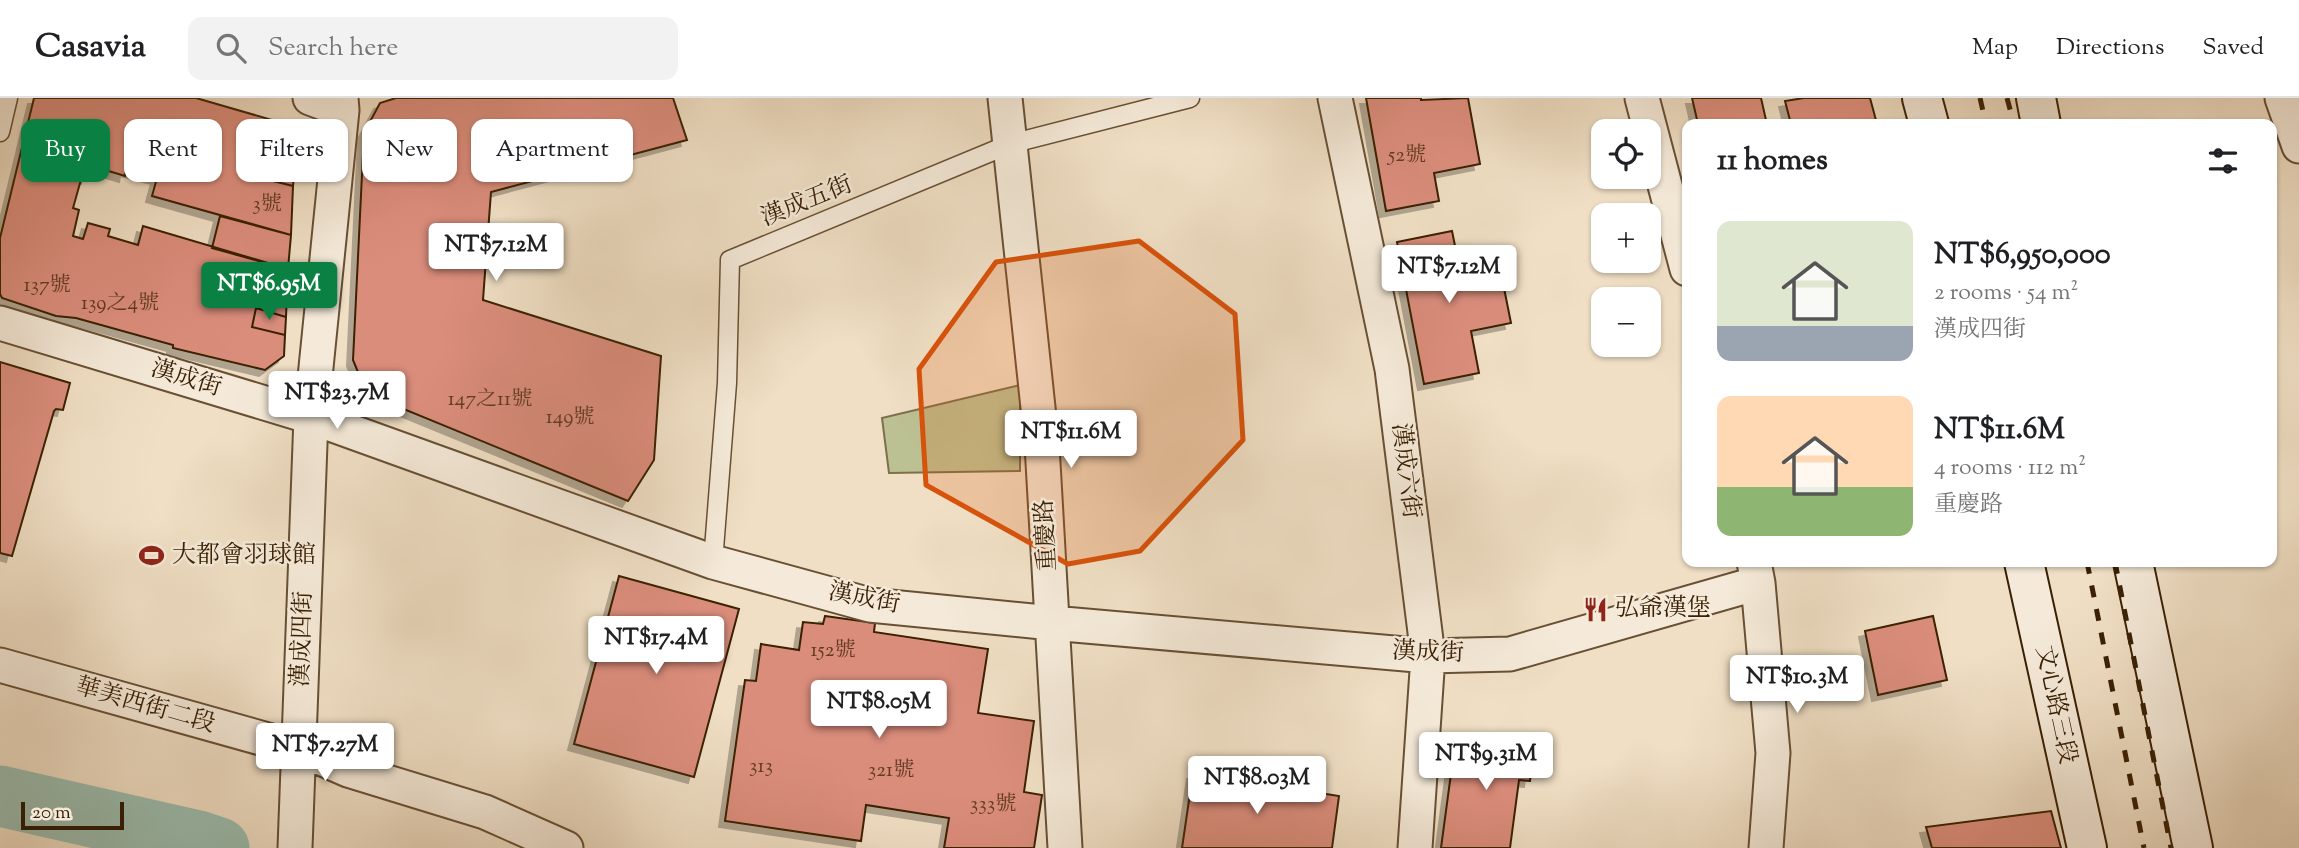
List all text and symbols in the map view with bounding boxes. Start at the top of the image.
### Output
search box [188,17,678,80]
text: Casavia [35,24,146,72]
icon: search [212,29,250,67]
text: Search here [268,30,398,67]
text: Map [1972,31,2018,65]
text: Directions [2056,31,2164,65]
text: Saved [2202,31,2264,65]
chip: Buy [21,119,110,182]
chip: Rent [124,119,222,182]
chip: Filters [236,119,348,182]
chip: New [362,119,457,182]
chip: Apartment [471,119,633,182]
map controls [1591,119,1661,357]
button: locate [1591,119,1661,189]
text: 11 homes [1717,140,1828,183]
house number: 52號 [1387,141,1426,171]
icon: filters [2204,142,2242,180]
street label: 漢成五街 [756,168,858,236]
house number: 3號 [252,190,282,220]
button: + [1591,203,1661,273]
pin: NT$7.12M [424,223,568,283]
text: NT$7.12M [445,229,547,262]
text: NT$6,950,000 [1934,234,2111,277]
pin: NT$7.12M [1377,246,1521,305]
icon: home [1773,249,1857,333]
text: NT$7.12M [1398,251,1500,284]
pin: NT$6.95M [197,262,341,322]
text: NT$6.95M [217,268,321,301]
house number: 137號 [23,271,71,301]
text: 2 rooms · 54 m² [1934,277,2078,310]
button: − [1591,287,1661,357]
house number: 139之4號 [81,289,159,319]
text: 漢成四街 [1934,314,2026,347]
street label: 漢成街 [147,352,225,406]
pin: NT$23.7M [265,372,409,431]
text: NT$23.7M [285,377,389,410]
house number: 147之11號 [448,385,532,415]
house number: 149號 [546,403,594,433]
text: NT$11.6M [1934,409,2065,452]
pin: NT$11.6M [999,410,1143,470]
text: NT$11.6M [1021,416,1121,449]
street label: 漢成六街 [1382,421,1428,521]
icon: home [1773,424,1857,508]
text: 4 rooms · 112 m² [1934,452,2086,485]
text: 重慶路 [1934,489,2003,522]
street label: 重慶路 [1028,498,1066,572]
place label: 大都會羽球館 [172,539,316,573]
sports icon: 大都會羽球館 [138,542,166,570]
street label: 漢成街 [825,575,903,623]
street label: 漢成四街 [284,590,322,688]
place label: 弘爺漢堡 [1615,592,1711,626]
restaurant icon: 弘爺漢堡 [1581,595,1609,623]
pin: NT$17.4M [584,616,728,676]
text: NT$17.4M [604,622,708,655]
street label: 漢成街 [1391,635,1465,671]
house number: 152號 [810,636,856,666]
street label: 文心路三段 [2026,643,2084,767]
pin: NT$10.3M [1725,656,1869,715]
text: NT$10.3M [1746,661,1848,694]
street label: 華美西街二段 [71,670,219,742]
pin: NT$8.05M [807,680,951,740]
text: NT$8.05M [827,686,931,719]
pin: NT$7.27M [253,724,397,783]
text: NT$7.27M [272,729,378,762]
pin: NT$9.31M [1414,732,1558,792]
text: NT$9.31M [1435,738,1537,771]
house number: 313 [749,752,773,782]
house number: 321號 [868,756,914,786]
pin: NT$8.03M [1185,756,1329,816]
text: NT$8.03M [1204,762,1310,795]
house number: 333號 [970,790,1016,820]
scale bar [21,799,124,831]
text: 20 m [32,800,71,827]

